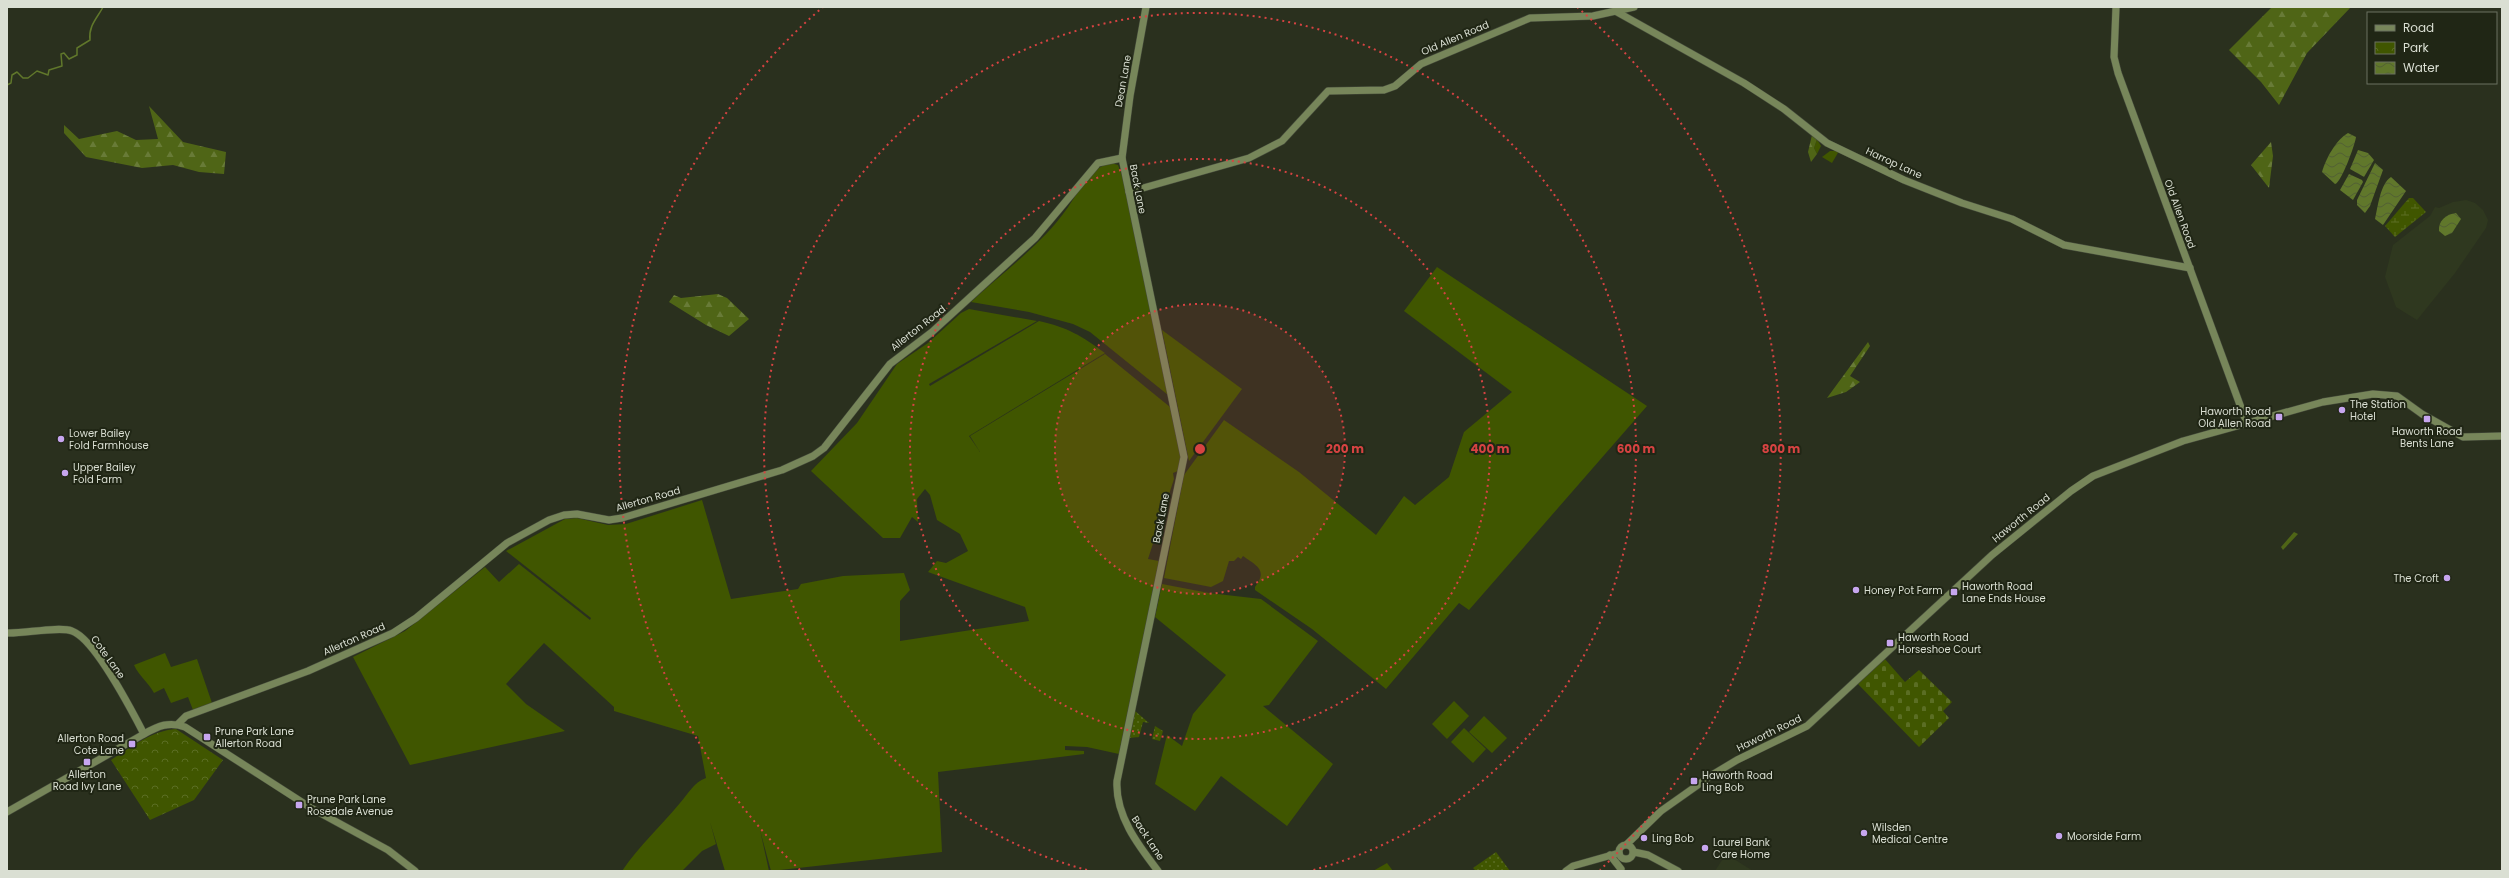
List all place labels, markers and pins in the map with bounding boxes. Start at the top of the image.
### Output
place label: The Station Hotel [2350,397,2406,424]
place label: Haworth Road Old Allen Road [2198,404,2271,431]
marker: The Station Hotel [2337,405,2347,415]
marker: Haworth Road Old Allen Road [2274,412,2284,422]
marker: Haworth Road Bents Lane [2422,414,2432,424]
place label: Haworth Road Bents Lane [2392,424,2462,451]
place label: Lower Bailey Fold Farmhouse [69,426,149,453]
marker: Lower Bailey Fold Farmhouse [56,434,66,444]
centre of rings [1193,442,1207,456]
place label: Upper Bailey Fold Farm [73,460,136,487]
marker: Upper Bailey Fold Farm [60,468,70,478]
place label: The Croft [2394,571,2439,586]
marker: The Croft [2442,573,2452,583]
place label: Haworth Road Lane Ends House [1962,579,2046,606]
place label: Honey Pot Farm [1864,583,1943,598]
marker: Honey Pot Farm [1851,585,1861,595]
marker: Haworth Road Lane Ends House [1949,587,1959,597]
place label: Haworth Road Horseshoe Court [1898,630,1982,657]
marker: Haworth Road Horseshoe Court [1885,638,1895,648]
place label: Prune Park Lane Allerton Road [215,724,294,751]
place label: Allerton Road Cote Lane [57,731,124,758]
marker: Prune Park Lane Allerton Road [202,732,212,742]
marker: Allerton Road Cote Lane [127,739,137,749]
marker: Allerton Road Ivy Lane [82,757,92,767]
place label: Allerton Road Ivy Lane [53,767,121,794]
place label: Haworth Road Ling Bob [1702,768,1773,795]
marker: Haworth Road Ling Bob [1689,776,1699,786]
place label: Prune Park Lane Rosedale Avenue [307,792,393,819]
marker: Prune Park Lane Rosedale Avenue [294,800,304,810]
place label: Wilsden Medical Centre [1872,820,1948,847]
marker: Wilsden Medical Centre [1859,828,1869,838]
place label: Moorside Farm [2067,829,2141,844]
place label: Ling Bob [1652,831,1694,846]
marker: Moorside Farm [2054,831,2064,841]
marker: Ling Bob [1639,833,1649,843]
place label: Laurel Bank Care Home [1713,835,1771,862]
marker: Laurel Bank Care Home [1700,843,1710,853]

